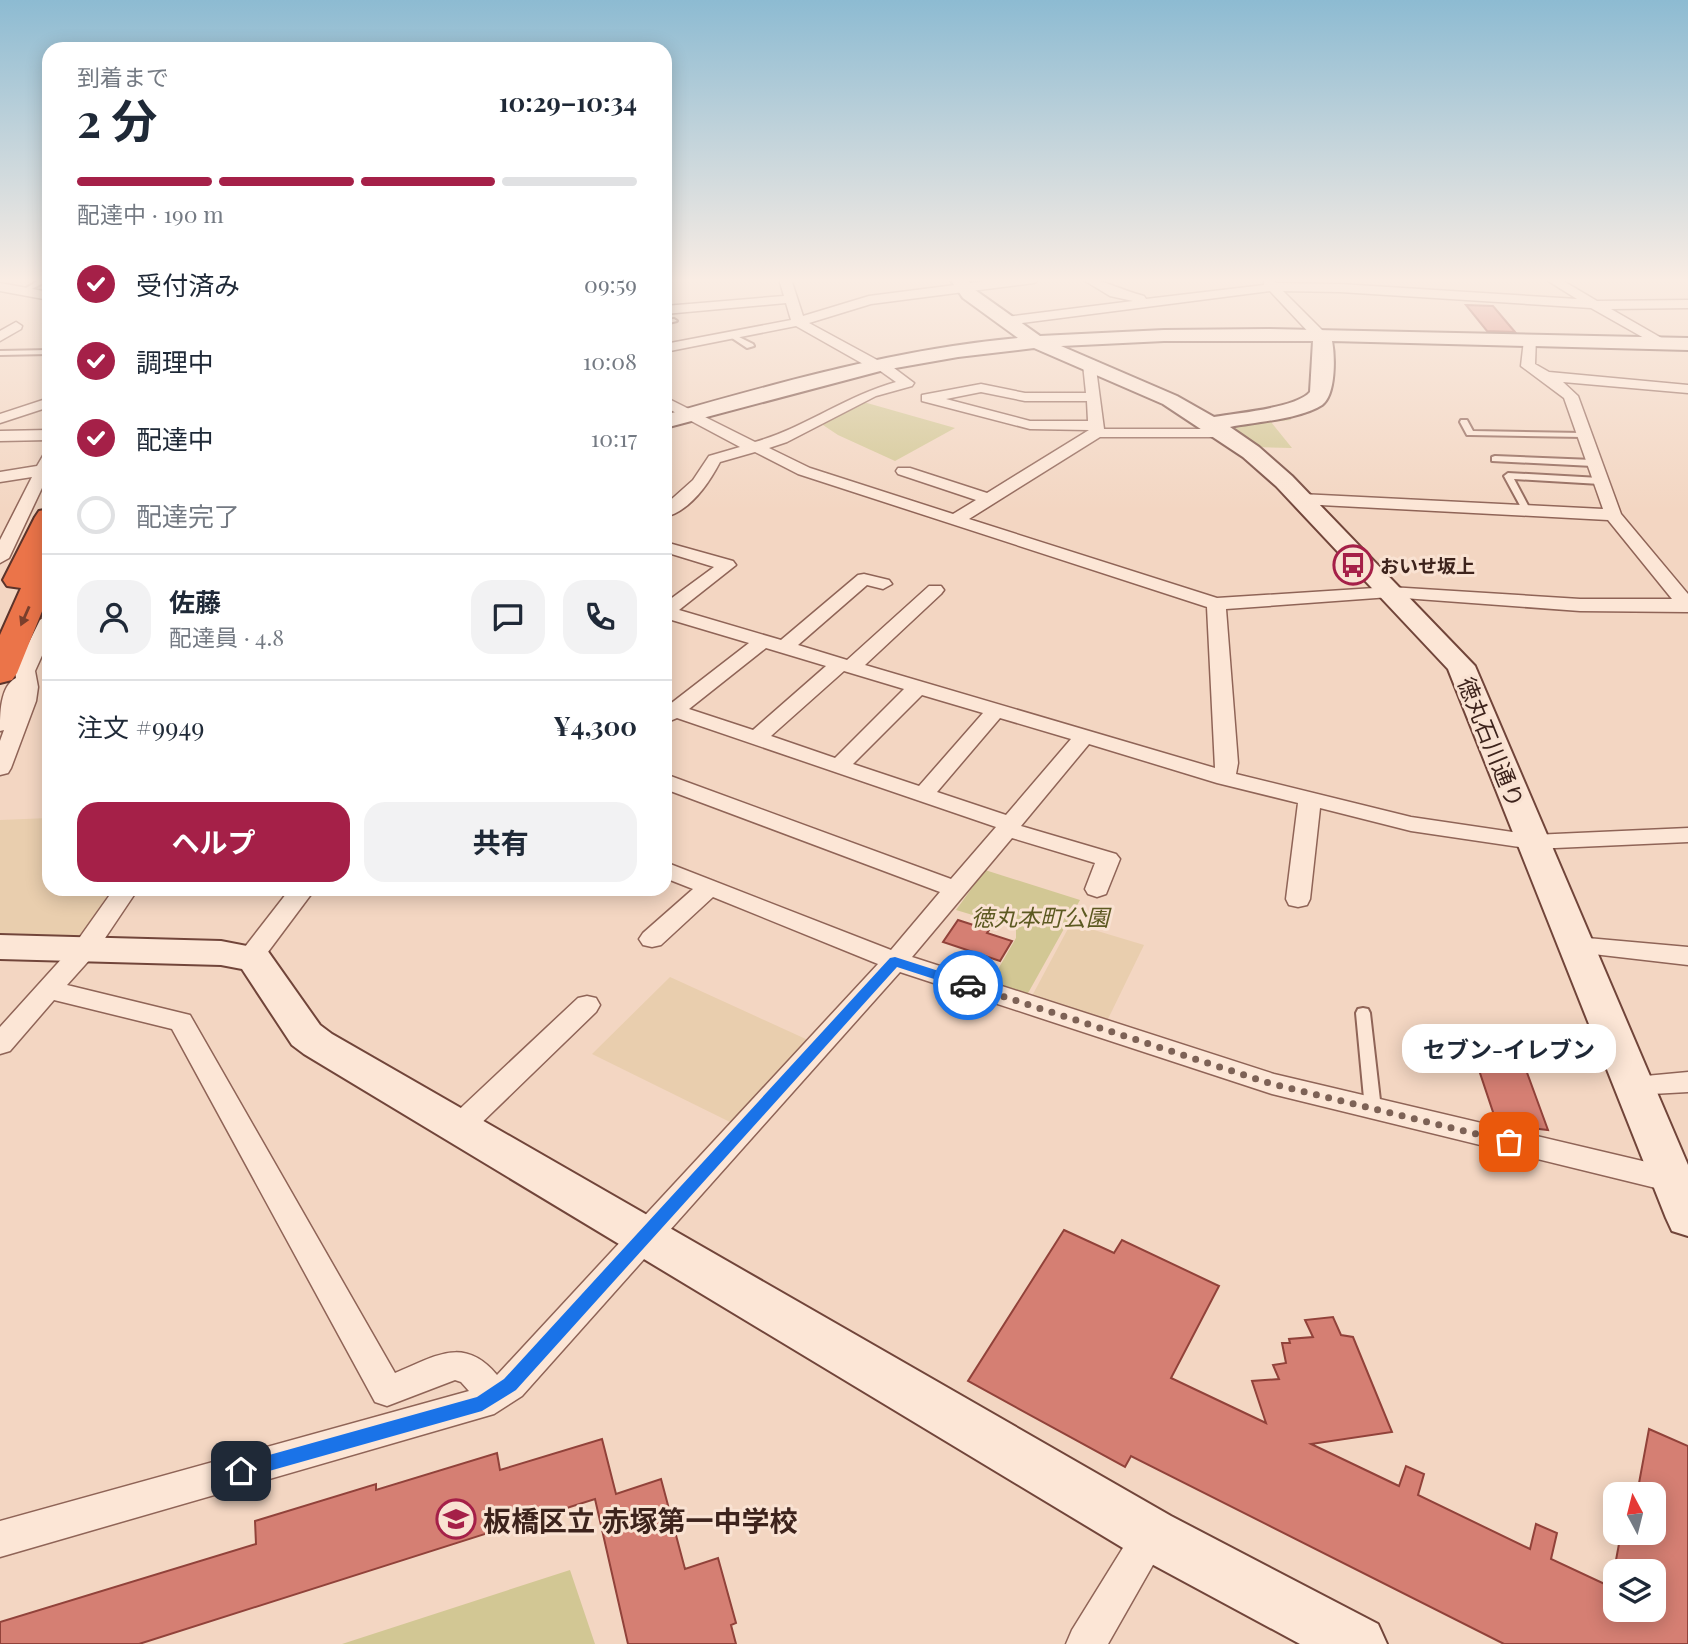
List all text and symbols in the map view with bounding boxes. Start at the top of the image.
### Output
text: 到着まで [77,61,169,92]
text: 10:29–10:34 [499,84,637,119]
text: 2 分 [77,88,157,150]
text: 配達中 · 190 m [77,198,224,229]
icon: check [77,265,115,303]
text: 受付済み [136,267,240,302]
text: 09:59 [584,268,637,299]
icon: check [77,342,115,380]
text: 調理中 [136,344,214,379]
text: 10:08 [583,345,637,376]
icon: check [77,419,115,457]
text: 配達中 [136,421,214,456]
text: 10:17 [591,422,637,453]
text: 配達完了 [136,498,240,533]
bus stop icon: おいせ坂上 [1332,544,1374,586]
place label: おいせ坂上 [1380,552,1475,578]
button: person [77,580,151,654]
button: chat [471,580,545,654]
button: phone [563,580,637,654]
text: 佐藤 [169,584,221,619]
one-way arrow [19,606,31,626]
text: 配達員 · 4.8 [169,621,284,652]
street label: 徳丸石川通り [1452,672,1532,812]
text: ¥4,300 [553,708,637,743]
text: 注文 #9949 [77,709,205,744]
button: ヘルプ [77,802,350,882]
button: 共有 [364,802,637,882]
park label: 徳丸本町公園 [971,901,1112,932]
courier [933,950,1003,1020]
icon: car [949,966,987,1004]
callout: セブン-イレブン [1402,1023,1616,1072]
text: セブン-イレブン [1423,1033,1595,1064]
pin [1479,1112,1539,1172]
icon: bag [1490,1123,1528,1161]
pin [211,1441,271,1501]
icon: home [222,1452,260,1490]
north arrow [1603,1482,1666,1545]
map controls [1603,1482,1666,1622]
school or university icon: 板橋区立 赤塚第一中学校 [435,1498,477,1540]
place label: 板橋区立 赤塚第一中学校 [483,1501,798,1538]
button: layers [1603,1559,1666,1622]

